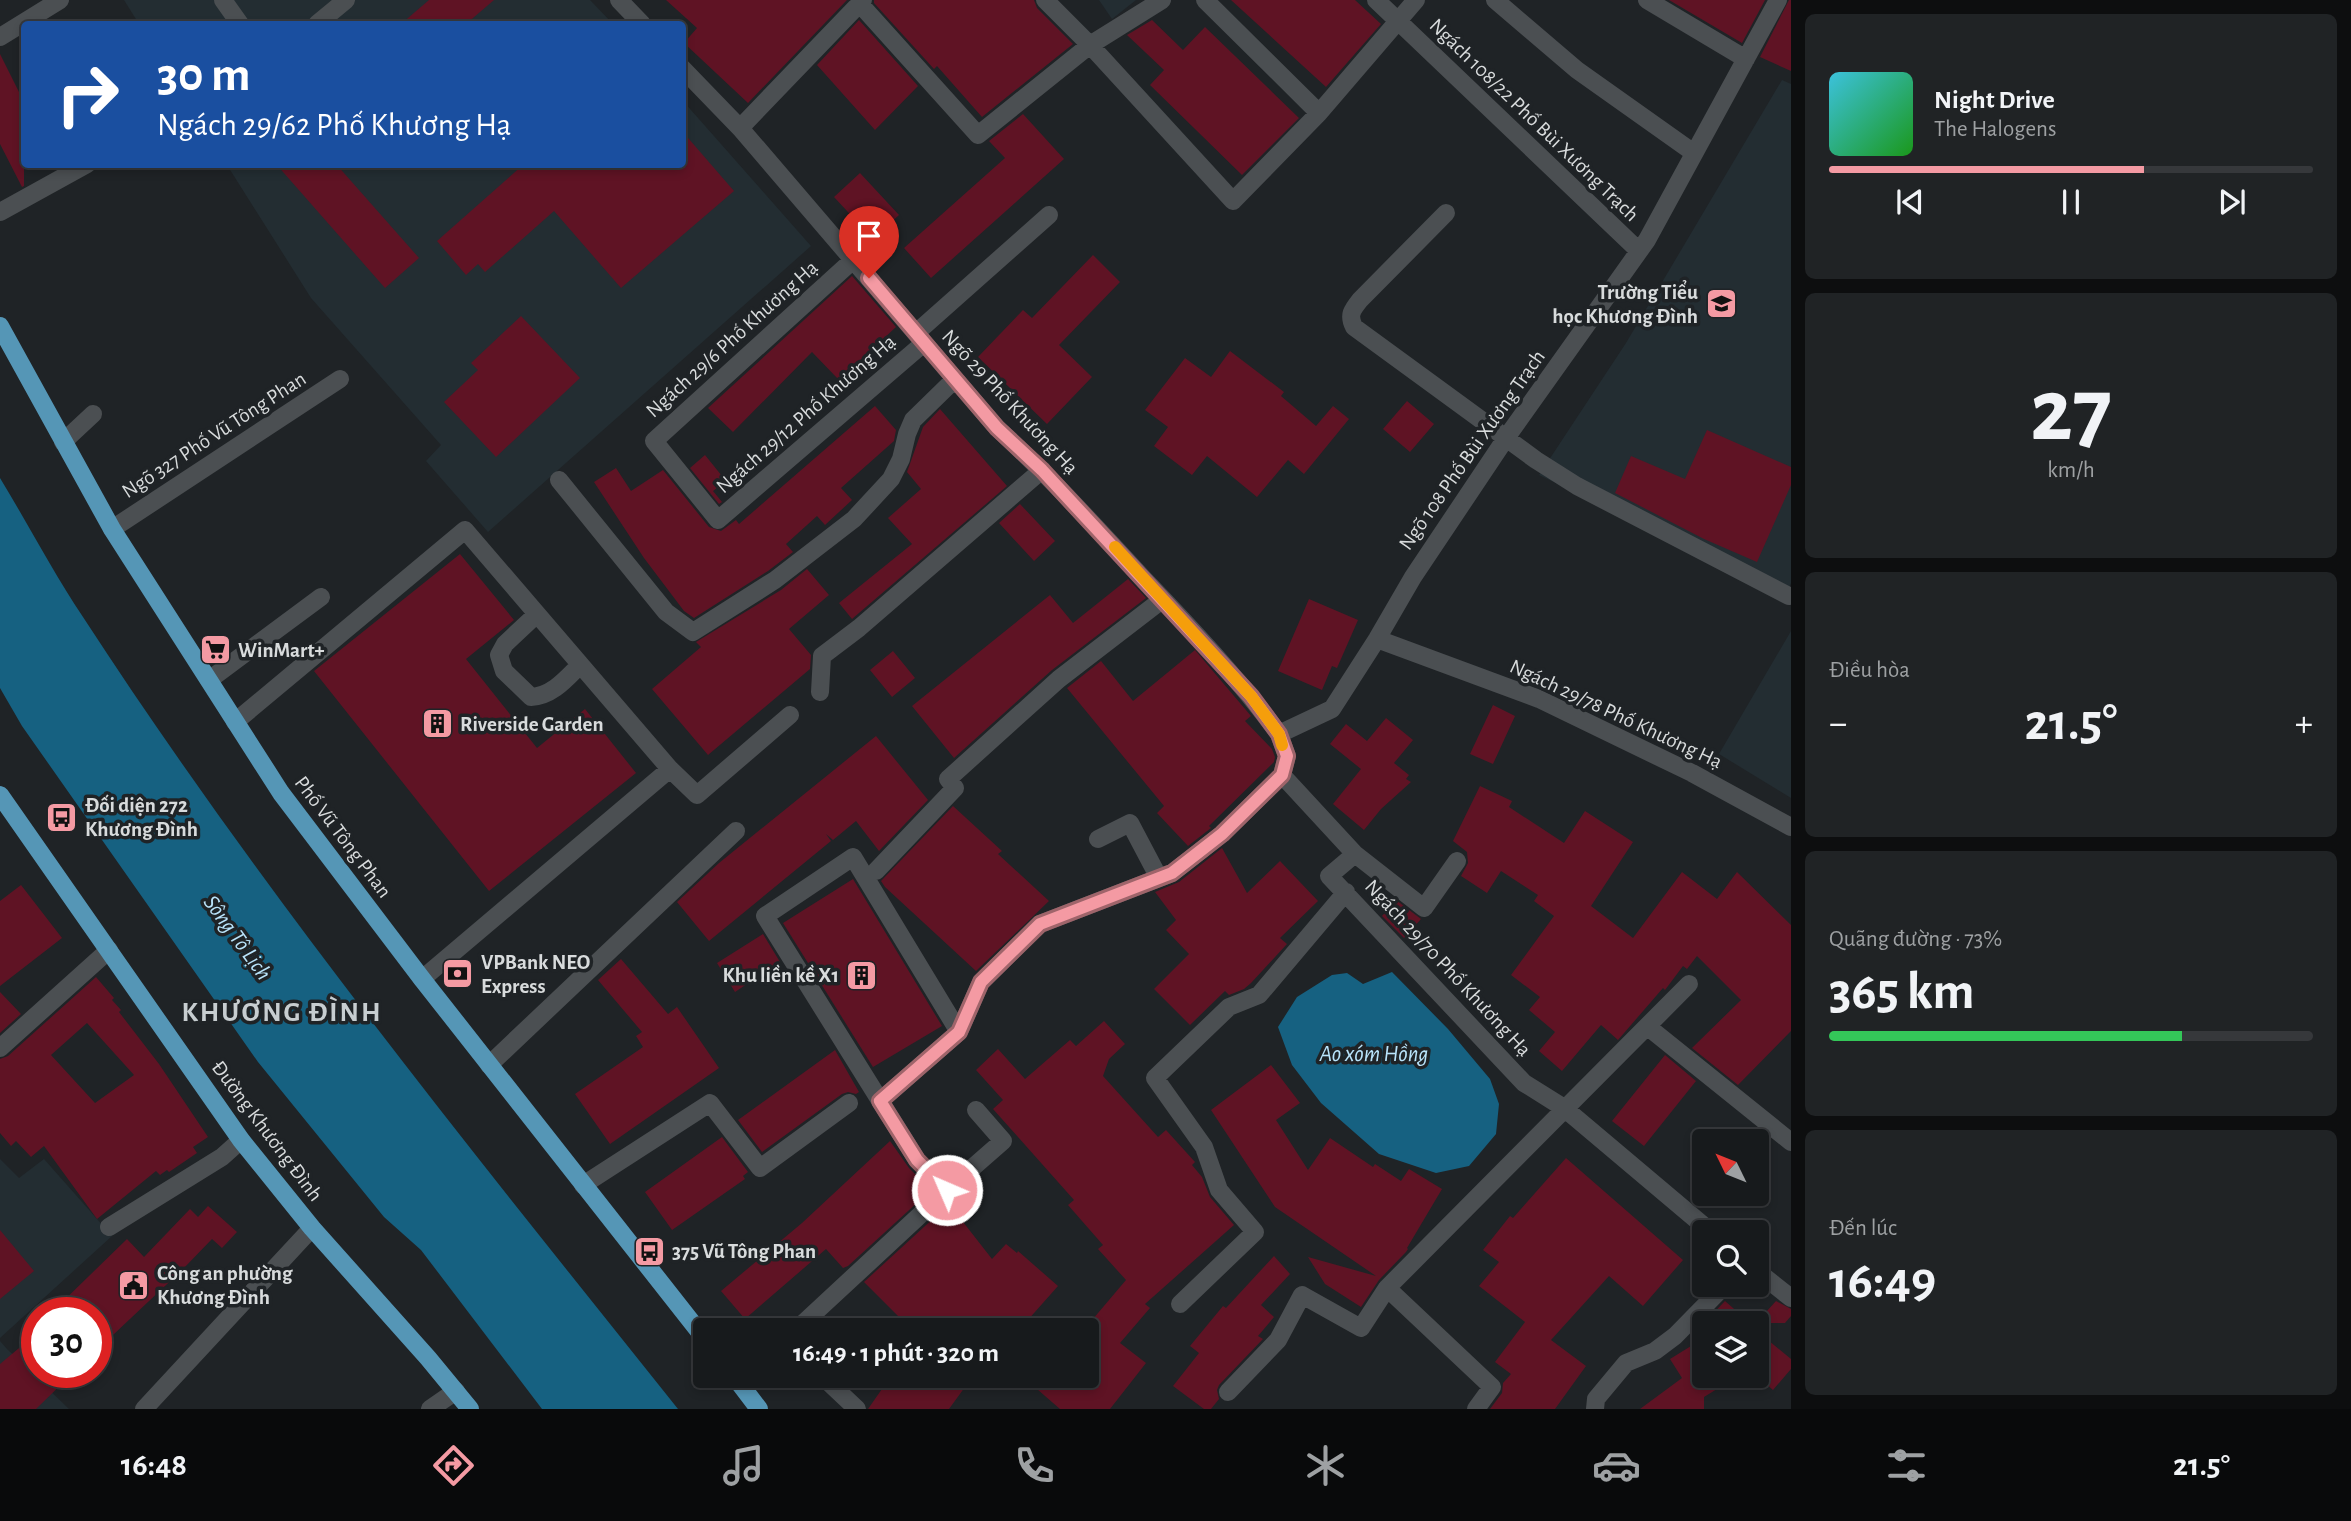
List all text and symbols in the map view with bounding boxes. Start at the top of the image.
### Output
street label: Ngách 108/22 Phố Bùi Xương Trạch [1425,15,1643,225]
icon: right [42,49,133,140]
text: 30 m [157,51,251,100]
text: Night Drive [1934,87,2055,113]
text: Ngách 29/62 Phố Khương Hạ [157,109,511,141]
text: The Halogens [1934,118,2056,141]
icon: previous [1891,183,1929,221]
icon: pause [2052,183,2090,221]
icon: next [2213,183,2251,221]
pin [839,206,899,278]
icon: arrive [850,217,888,255]
street label: Ngách 29/6 Phố Khương Hạ [642,256,822,421]
place label: Trường Tiểu học Khương Đình [1552,279,1698,327]
school or university icon: Trường Tiểu học Khương Đình [1704,287,1738,321]
street label: Ngõ 29 Phố Khương Hạ [938,326,1082,478]
street label: Ngách 29/12 Phố Khương Hạ [712,331,900,497]
street label: Ngõ 108 Phố Bùi Xương Trạch [1395,346,1549,554]
text: 27 [2030,366,2112,457]
street label: Ngõ 327 Phố Vũ Tông Phan [118,368,310,502]
text: km/h [2047,459,2095,482]
supermarket icon: WinMart+ [198,633,232,667]
place label: WinMart+ [238,640,325,661]
street label: Ngách 29/78 Phố Khương Hạ [1507,656,1726,773]
text: Điều hòa [1829,659,1910,682]
text: 21.5° [2025,697,2117,749]
text: − [1829,705,1847,743]
text: + [2295,705,2313,743]
building icon: Riverside Garden [420,707,454,741]
place label: Riverside Garden [460,714,604,735]
street label: Phố Vũ Tông Phan [291,772,395,902]
place label: Đối diện 272 Khương Đình [85,794,198,840]
bus stop icon: Đối diện 272 Khương Đình [45,800,79,834]
street label: Ngách 29/70 Phố Khương Hạ [1361,876,1535,1061]
water label: Sông Tô Lịch [199,891,275,985]
text: Quãng đường · 73% [1829,928,2002,951]
place label: VPBank NEO Express [481,952,590,997]
bank icon: VPBank NEO Express [441,957,475,991]
building icon: Khu liền kề X1 [845,958,879,992]
place label: Khu liền kề X1 [722,964,839,986]
text: 365 km [1829,966,1975,1018]
district label: KHƯƠNG ĐÌNH [181,996,383,1027]
water label: Ao xóm Hồng [1318,1043,1429,1066]
street label: Đường Khương Đình [207,1057,327,1205]
north arrow [1692,1129,1769,1206]
map controls [1692,1129,1769,1388]
position arrow [910,1153,984,1227]
text: Đến lúc [1829,1217,1897,1240]
button: search [1692,1220,1769,1297]
bus stop icon: 375 Vũ Tông Phan [632,1234,666,1268]
place label: 375 Vũ Tông Phan [672,1241,816,1262]
text: 16:49 [1829,1255,1936,1307]
place label: Công an phường Khương Đình [157,1263,293,1308]
public building icon: Công an phường Khương Đình [117,1268,151,1302]
speed limit sign: 30 [21,1297,112,1388]
button: layers [1692,1311,1769,1388]
text: 16:49 · 1 phút · 320 m [793,1340,999,1366]
icon: directions [429,1441,478,1490]
icon: music [719,1441,768,1490]
icon: phone [1010,1441,1059,1490]
icon: climate [1301,1441,1350,1490]
icon: car [1592,1441,1641,1490]
icon: filters [1882,1441,1931,1490]
text: 16:48 [121,1449,187,1481]
text: 21.5° [2173,1449,2230,1481]

